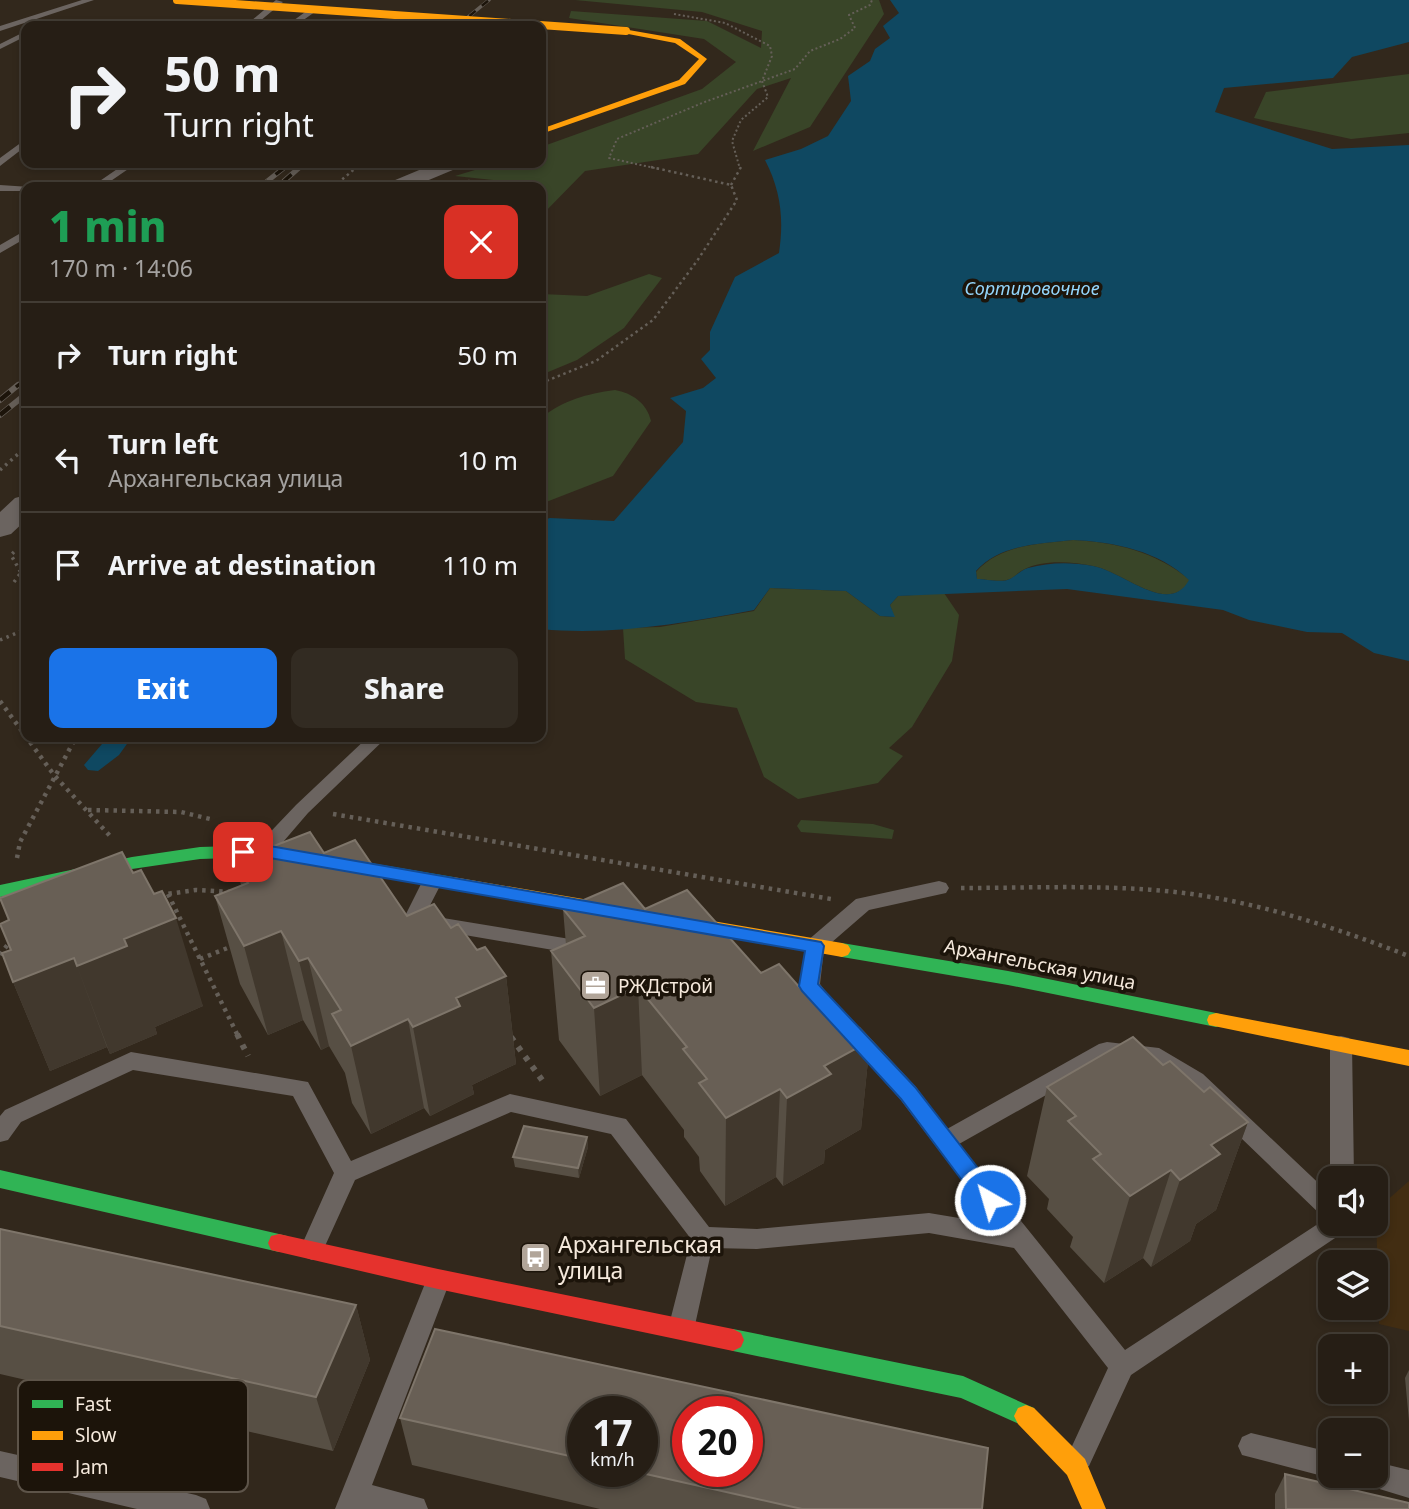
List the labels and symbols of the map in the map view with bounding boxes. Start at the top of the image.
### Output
water label: Сортировочное [964,276,1100,300]
pin [213,822,273,882]
street label: Архангельская улица [942,933,1138,995]
office icon: РЖДстрой [578,969,612,1003]
place label: РЖДстрой [618,973,713,999]
position arrow [953,1163,1027,1237]
place label: Архангельская улица [558,1228,722,1286]
bus stop icon: Архангельская улица [518,1241,552,1275]
legend [18,1380,248,1492]
text: Fast [75,1391,112,1417]
speed limit sign: 20 [672,1396,763,1487]
text: Slow [75,1422,116,1448]
text: Jam [73,1454,109,1480]

